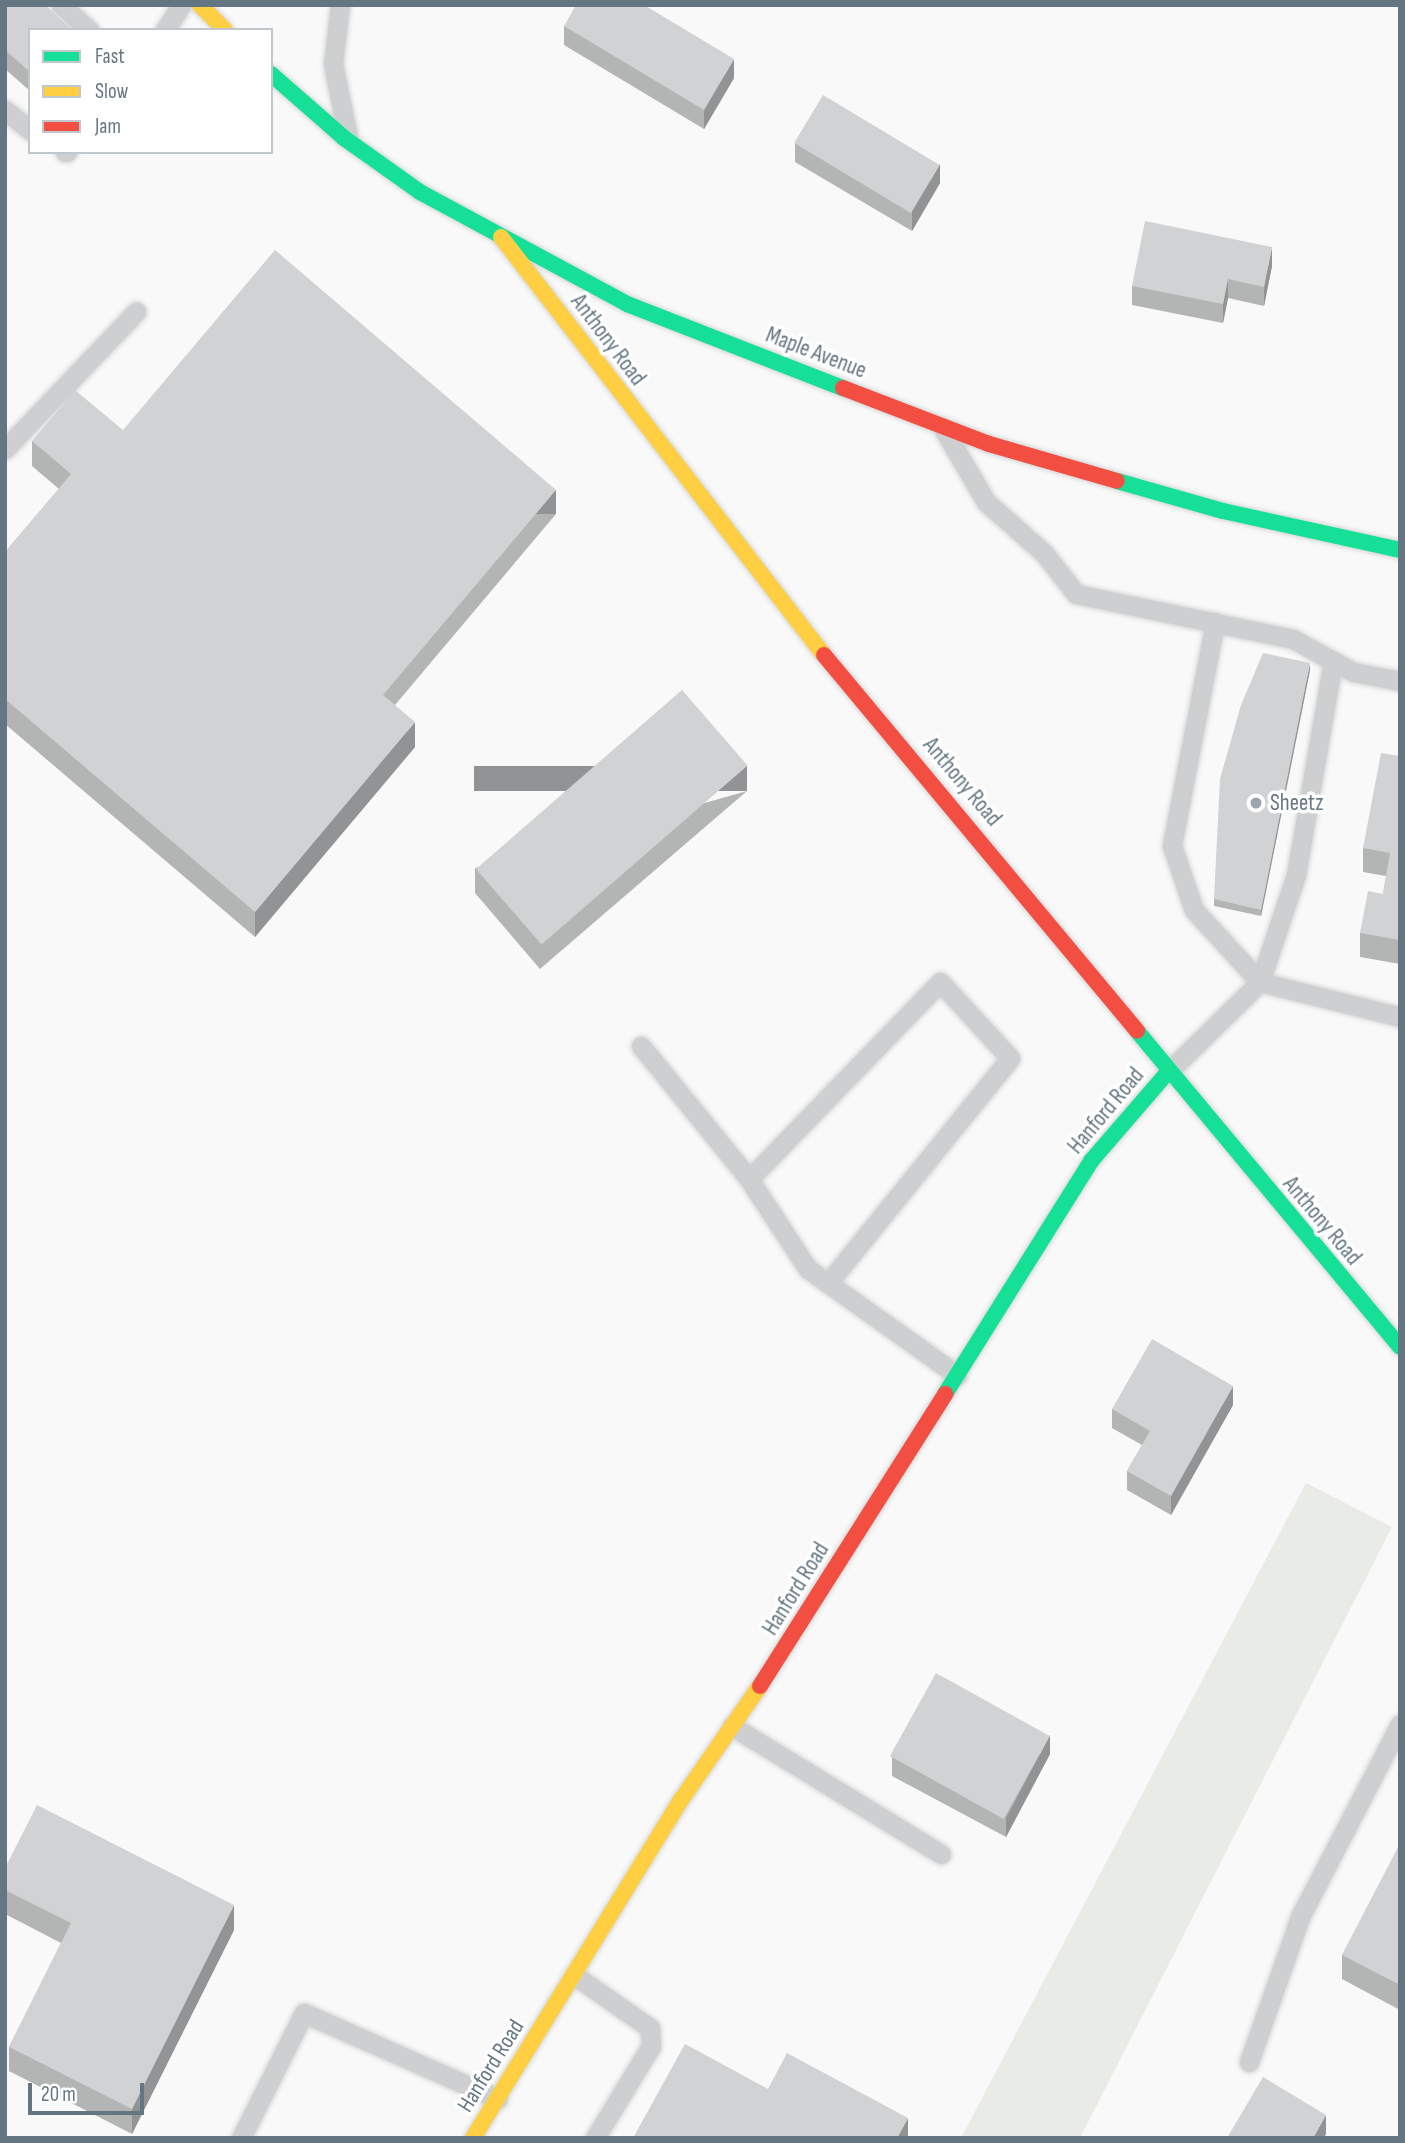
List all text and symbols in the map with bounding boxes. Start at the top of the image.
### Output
legend [28,28,273,154]
text: Fast [95,44,125,69]
text: Slow [95,79,128,104]
text: Jam [95,114,121,139]
street label: Anthony Road [565,289,651,391]
street label: Maple Avenue [762,321,870,385]
street label: Anthony Road [917,732,1007,832]
place label: Sheetz [1270,789,1324,817]
marker: Sheetz [1248,795,1264,811]
street label: Hanford Road [1062,1062,1150,1160]
street label: Anthony Road [1277,1171,1367,1271]
street label: Hanford Road [757,1538,835,1640]
street label: Hanford Road [452,2015,530,2117]
scale bar [32,2070,147,2114]
text: 20 m [41,2082,76,2107]

